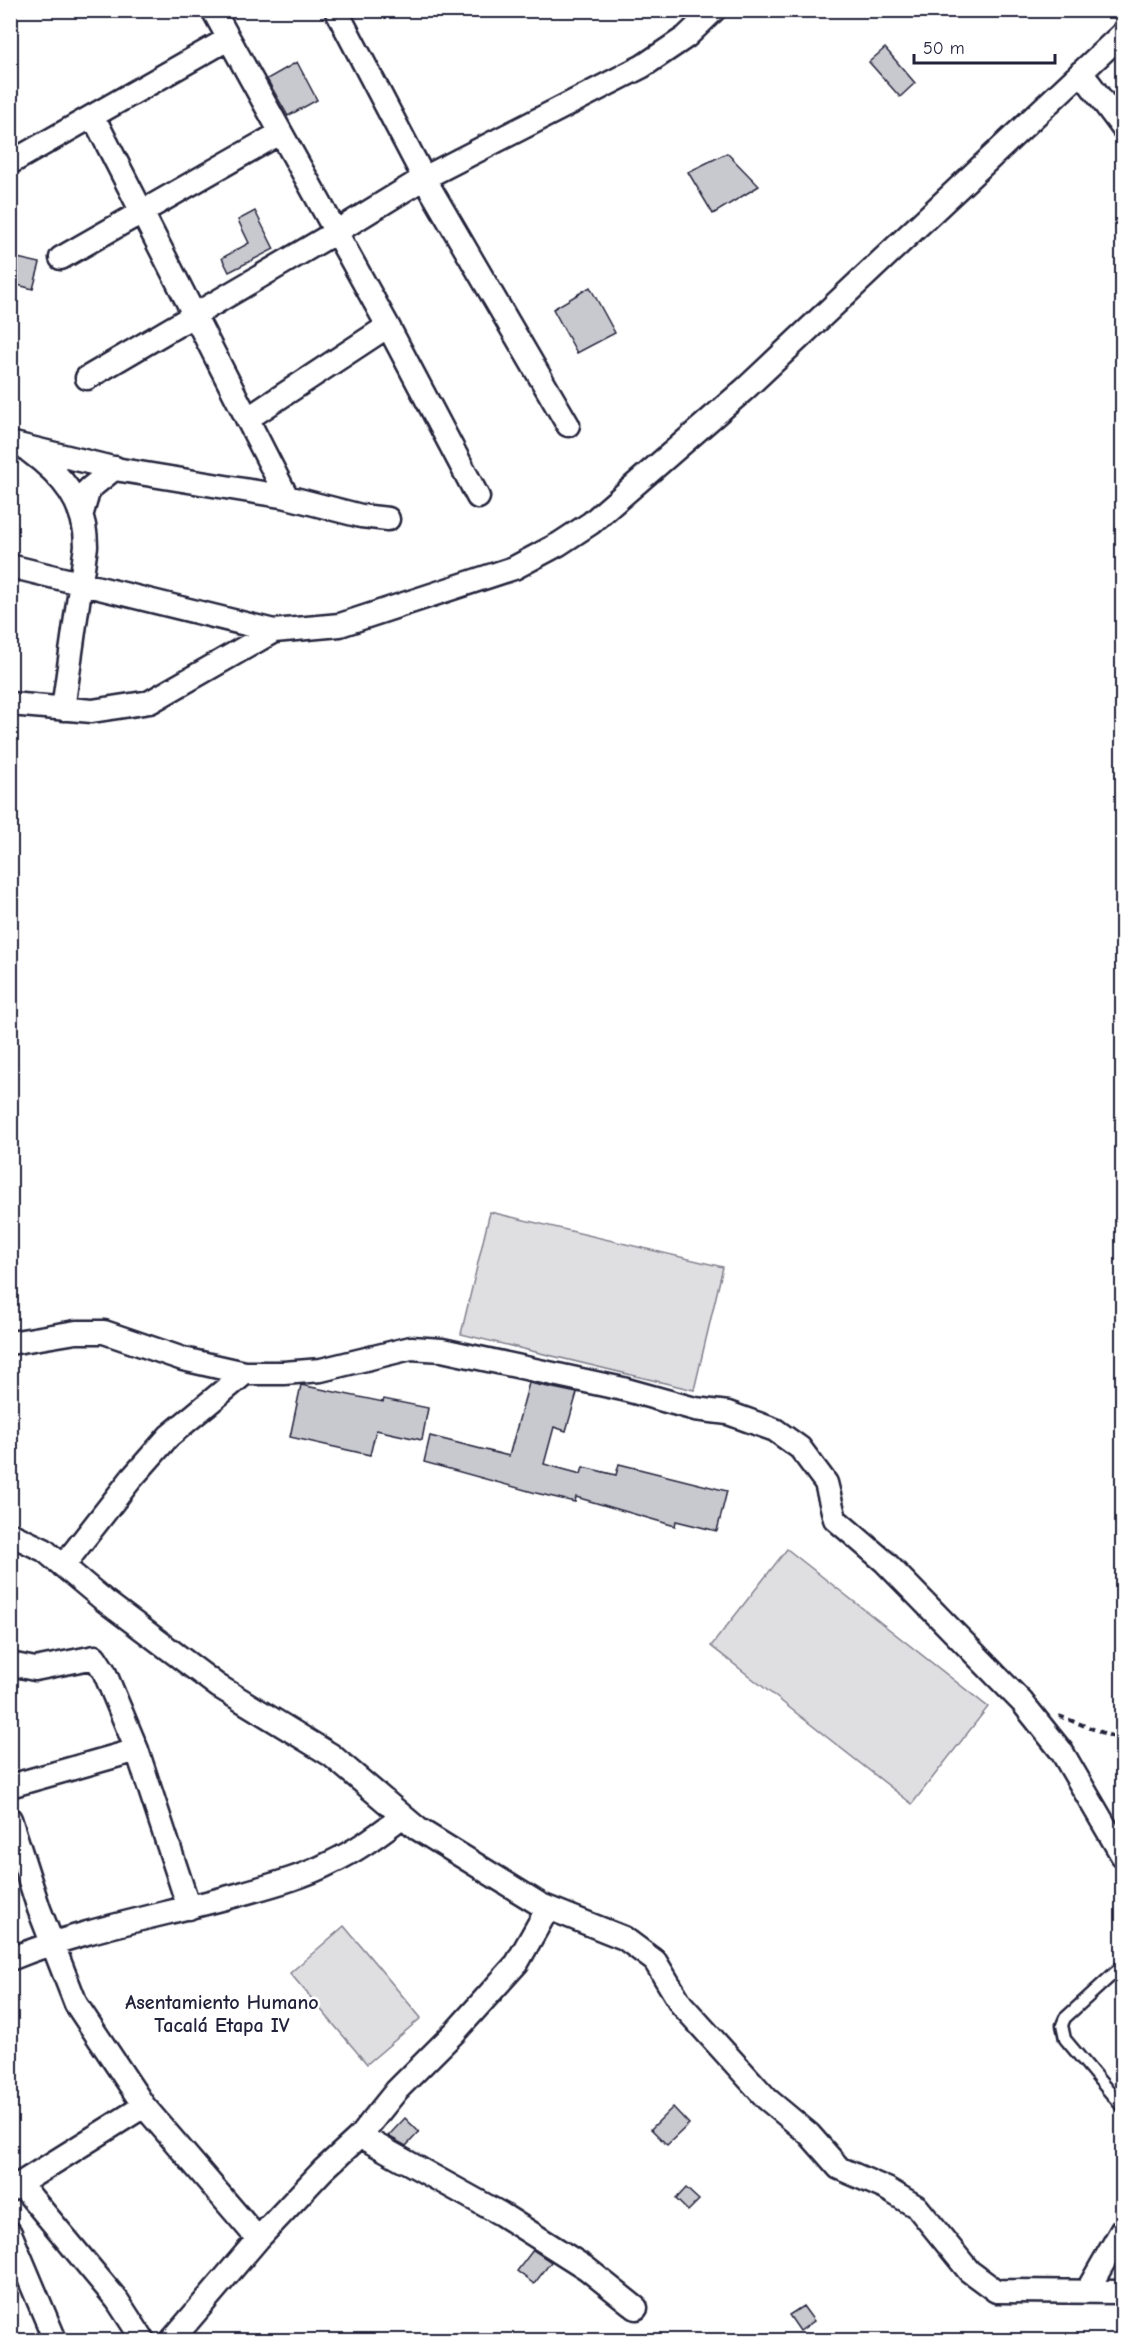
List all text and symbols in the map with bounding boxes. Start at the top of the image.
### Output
scale bar [914,27,1055,65]
text: 50 m [923,38,965,59]
district label: Asentamiento Humano Tacalá Etapa IV [125,1991,319,2037]

